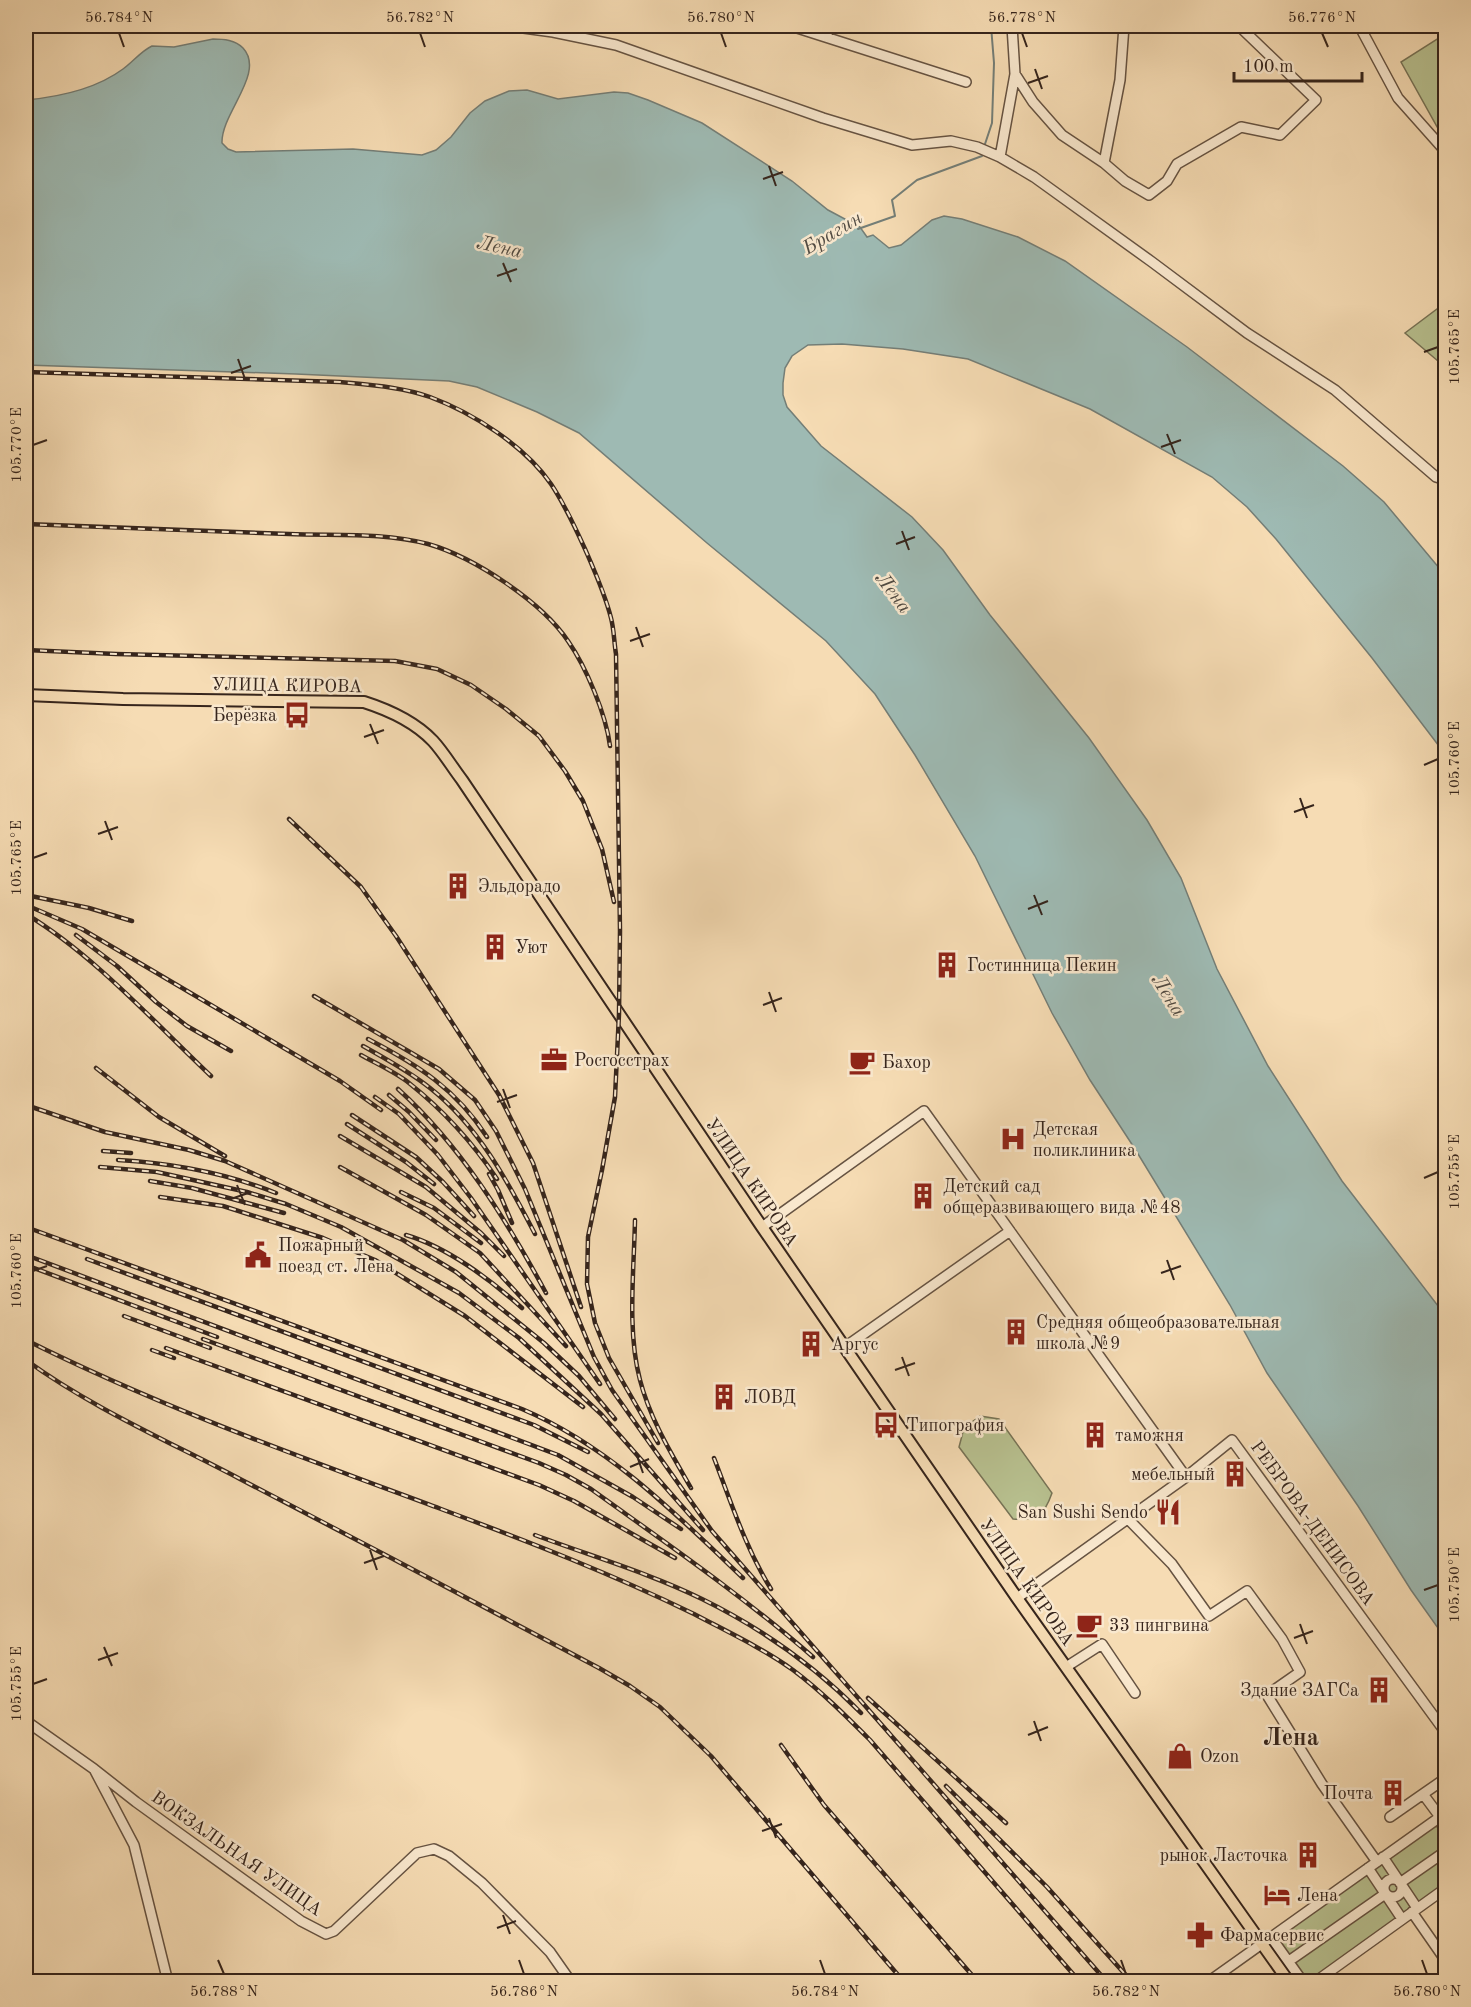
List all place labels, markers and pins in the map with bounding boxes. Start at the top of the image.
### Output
bus stop icon: Берёзка [282,700,312,730]
place label: Берёзка [213,707,277,725]
building icon: Эльдорадо [443,871,473,901]
place label: Эльдорадо [478,878,561,896]
building icon: Уют [480,932,510,962]
place label: Уют [515,939,548,957]
building icon: Гостинница Пекин [932,950,962,980]
place label: Гостинница Пекин [967,957,1117,975]
office icon: Росгосстрах [539,1045,569,1075]
cafe icon: Бахор [847,1047,877,1077]
place label: Росгосстрах [574,1052,670,1070]
place label: Бахор [882,1054,931,1072]
place label: Детская поликлиника [1033,1121,1136,1160]
hospital icon: Детская поликлиника [998,1124,1028,1154]
place label: Детский сад общеразвивающего вида №48 [943,1178,1181,1217]
building icon: Детский сад общеразвивающего вида №48 [908,1181,938,1211]
place label: Пожарный поезд ст. Лена [278,1237,394,1276]
public building icon: Пожарный поезд ст. Лена [243,1240,273,1270]
place label: Средняя общеобразовательная школа №9 [1036,1314,1280,1353]
building icon: Средняя общеобразовательная школа №9 [1001,1317,1031,1347]
building icon: Аргус [796,1329,826,1359]
place label: Аргус [831,1336,879,1354]
building icon: ЛОВД [709,1382,739,1412]
place label: ЛОВД [744,1389,796,1407]
bus stop icon: Типография [871,1410,901,1440]
place label: Типография [906,1417,1004,1436]
building icon: таможня [1080,1420,1110,1450]
place label: таможня [1115,1427,1184,1445]
building icon: мебельный [1220,1459,1250,1489]
place label: мебельный [1131,1466,1215,1484]
restaurant icon: San Sushi Sendo [1153,1497,1183,1527]
place label: San Sushi Sendo [1017,1504,1148,1522]
cafe icon: 33 пингвина [1074,1610,1104,1640]
place label: 33 пингвина [1109,1617,1209,1635]
building icon: Здание ЗАГСа [1364,1675,1394,1705]
place label: Здание ЗАГСа [1240,1682,1359,1700]
shop icon: Ozon [1165,1741,1195,1771]
place label: Ozon [1200,1748,1239,1766]
building icon: Почта [1378,1778,1408,1808]
place label: Почта [1324,1785,1373,1803]
building icon: рынок Ласточка [1293,1840,1323,1870]
place label: рынок Ласточка [1160,1847,1288,1865]
hotel icon: Лена [1262,1880,1292,1910]
place label: Лена [1297,1887,1338,1905]
pharmacy icon: Фармасервис [1185,1920,1215,1950]
place label: Фармасервис [1220,1927,1324,1945]

